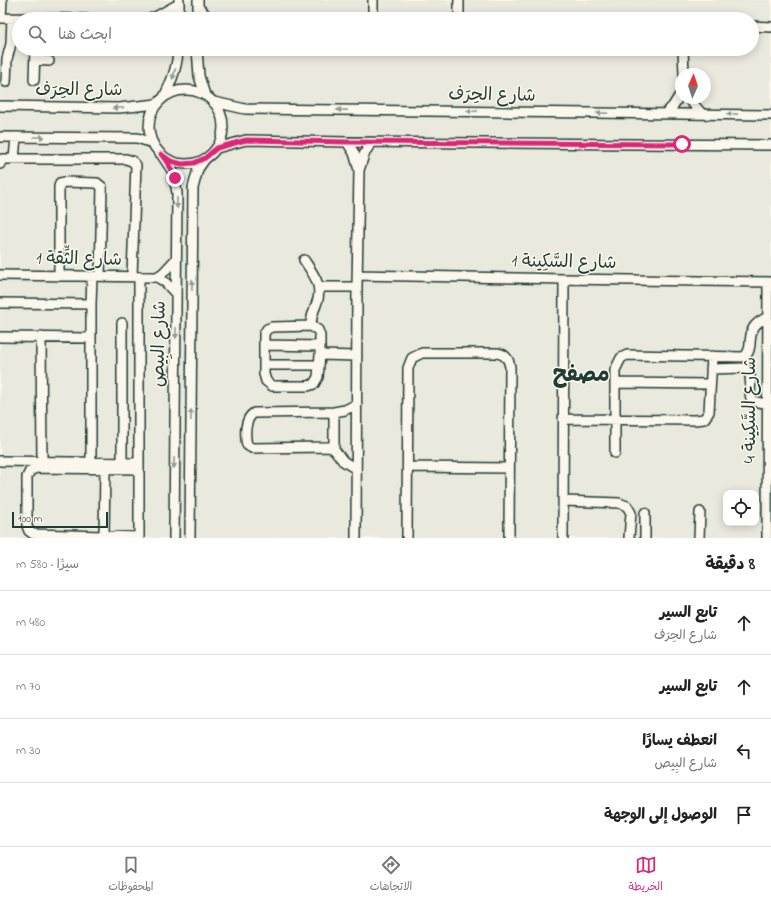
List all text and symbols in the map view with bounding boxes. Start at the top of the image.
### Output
search box [12,12,759,56]
icon: search [26,23,48,45]
text: ابحث هنا [58,24,112,46]
one-way arrow [171,68,177,80]
north arrow [675,68,711,104]
street label: شارع الحِرَف [35,78,123,104]
street label: شارع الحِرَف [448,82,536,110]
one-way arrow [112,104,124,111]
one-way arrow [335,107,348,113]
one-way arrow [466,108,478,115]
one-way arrow [595,110,608,116]
one-way arrow [725,111,738,117]
one-way arrow [33,134,46,140]
route start [673,135,691,153]
route end [166,169,184,187]
one-way arrow [174,197,180,210]
street label: شارع الثِّقة 1 [36,244,122,274]
street label: شارع السَّكِينة 1 [511,249,617,277]
one-way arrow [189,279,196,291]
street label: شارع البِيص [146,301,174,387]
one-way arrow [173,327,179,340]
street label: شارع السَّكِينة 4 [738,357,764,463]
district label: مصفح [552,360,610,392]
one-way arrow [188,408,194,421]
one-way arrow [171,457,178,469]
map controls [723,490,759,526]
button: locate [723,490,759,526]
scale bar [12,510,108,529]
text: 100 m [18,511,42,527]
text: 8 دقيقة [705,552,755,577]
text: سيرًا · 580 m [16,555,79,574]
text: تابع السير [660,602,717,624]
icon: ahead [733,612,755,634]
text: 480 m [16,613,45,632]
text: شارع الحِرَف [654,626,717,645]
text: تابع السير [660,676,717,698]
icon: ahead [733,676,755,698]
text: 70 m [16,677,40,696]
text: انعطف يسارًا [642,730,717,752]
icon: left [733,740,755,762]
text: 30 m [16,741,40,760]
text: شارع البِيص [655,754,717,773]
text: الوصول إلى الوجهة [604,804,717,826]
icon: arrive [733,804,755,826]
tab: المحفوظات [108,854,153,896]
tab: الاتجاهات [370,854,412,896]
tab: الخريطة [629,854,663,896]

